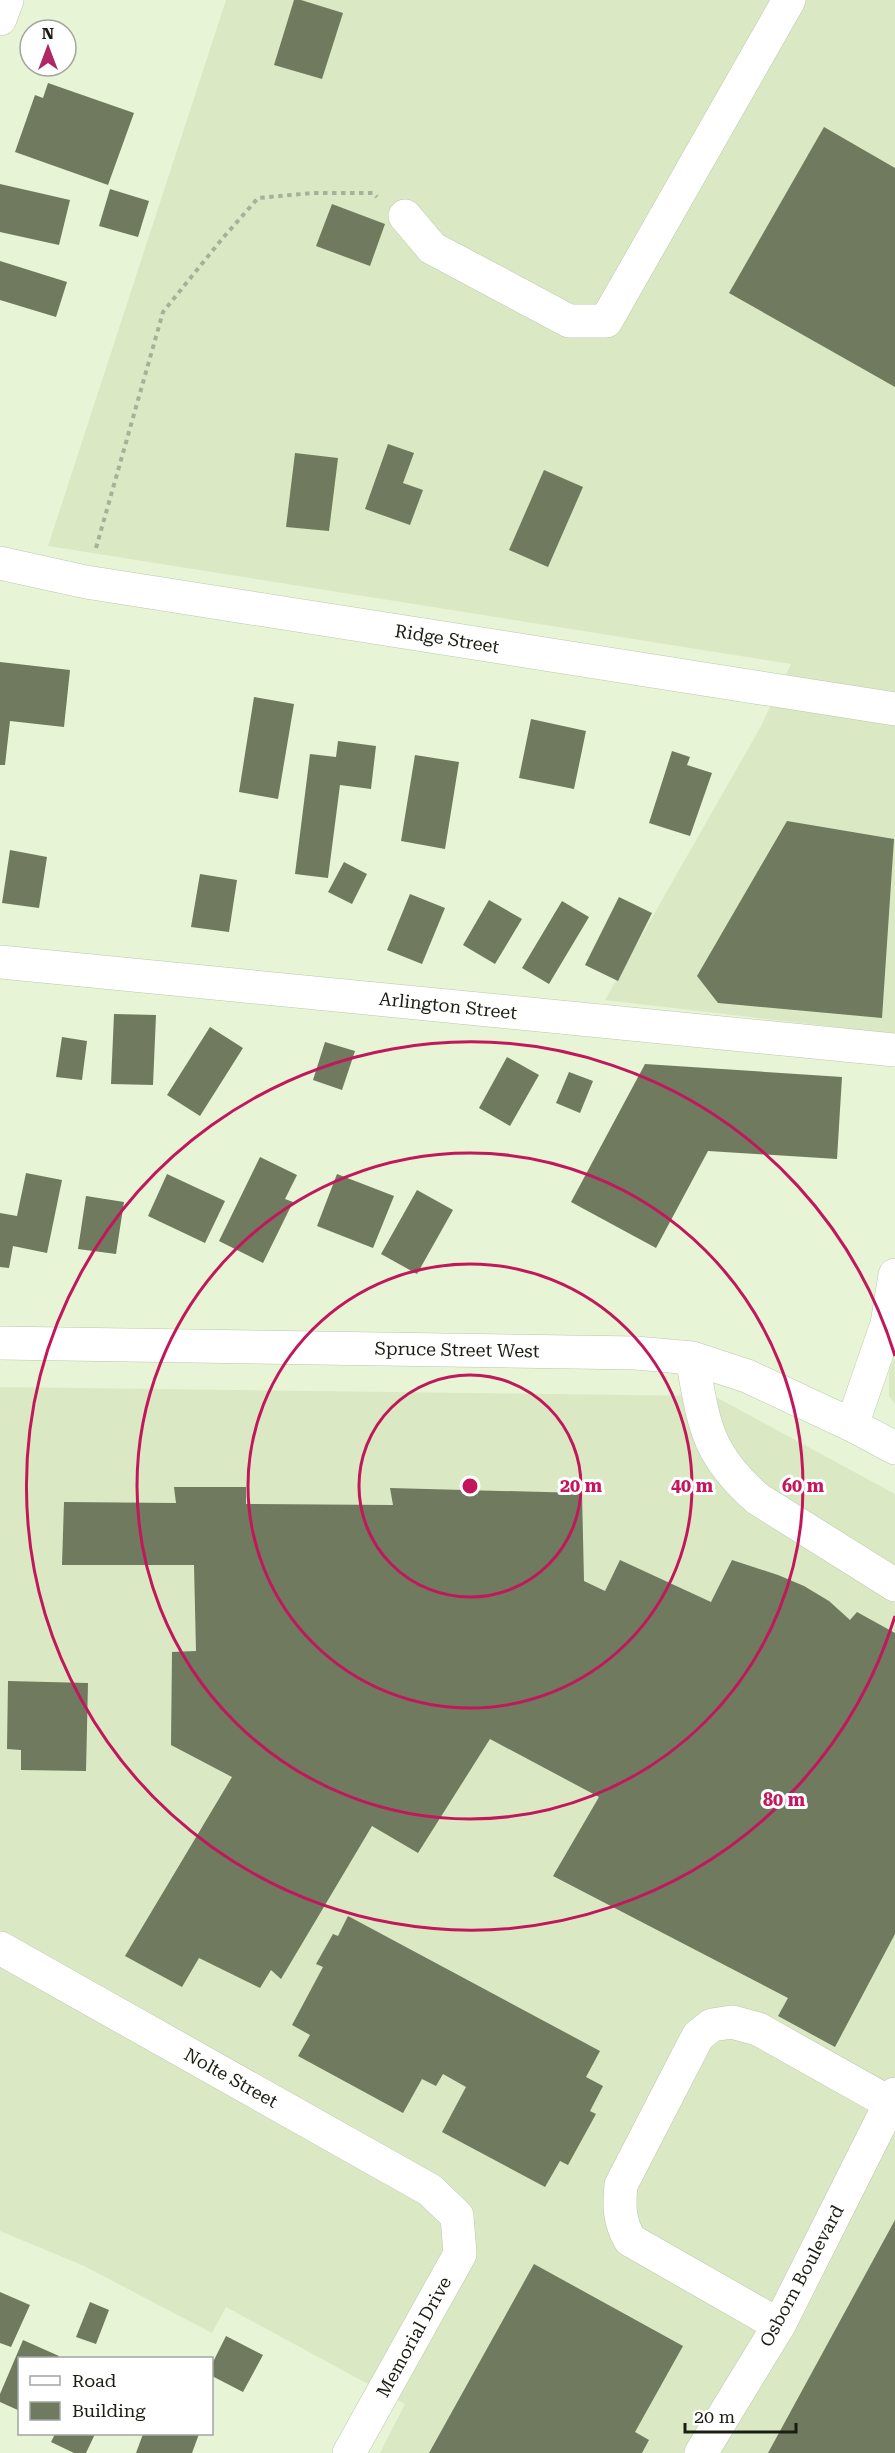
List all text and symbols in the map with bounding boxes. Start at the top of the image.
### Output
north arrow [18,18,78,78]
text: N [42,24,54,43]
street label: Ridge Street [393,620,501,657]
street label: Arlington Street [378,988,518,1023]
street label: Spruce Street West [374,1338,540,1361]
text: 20 m [560,1475,603,1496]
text: 40 m [671,1475,714,1496]
text: 60 m [782,1475,825,1496]
centre of rings [460,1476,480,1496]
text: 80 m [763,1789,806,1810]
street label: Nolte Street [181,2043,282,2112]
street label: Osborn Boulevard [755,2201,848,2350]
street label: Memorial Drive [372,2273,455,2401]
legend [18,2357,213,2435]
text: Road [72,2370,117,2391]
scale bar [685,2396,796,2434]
text: Building [72,2400,146,2421]
text: 20 m [694,2406,735,2427]

